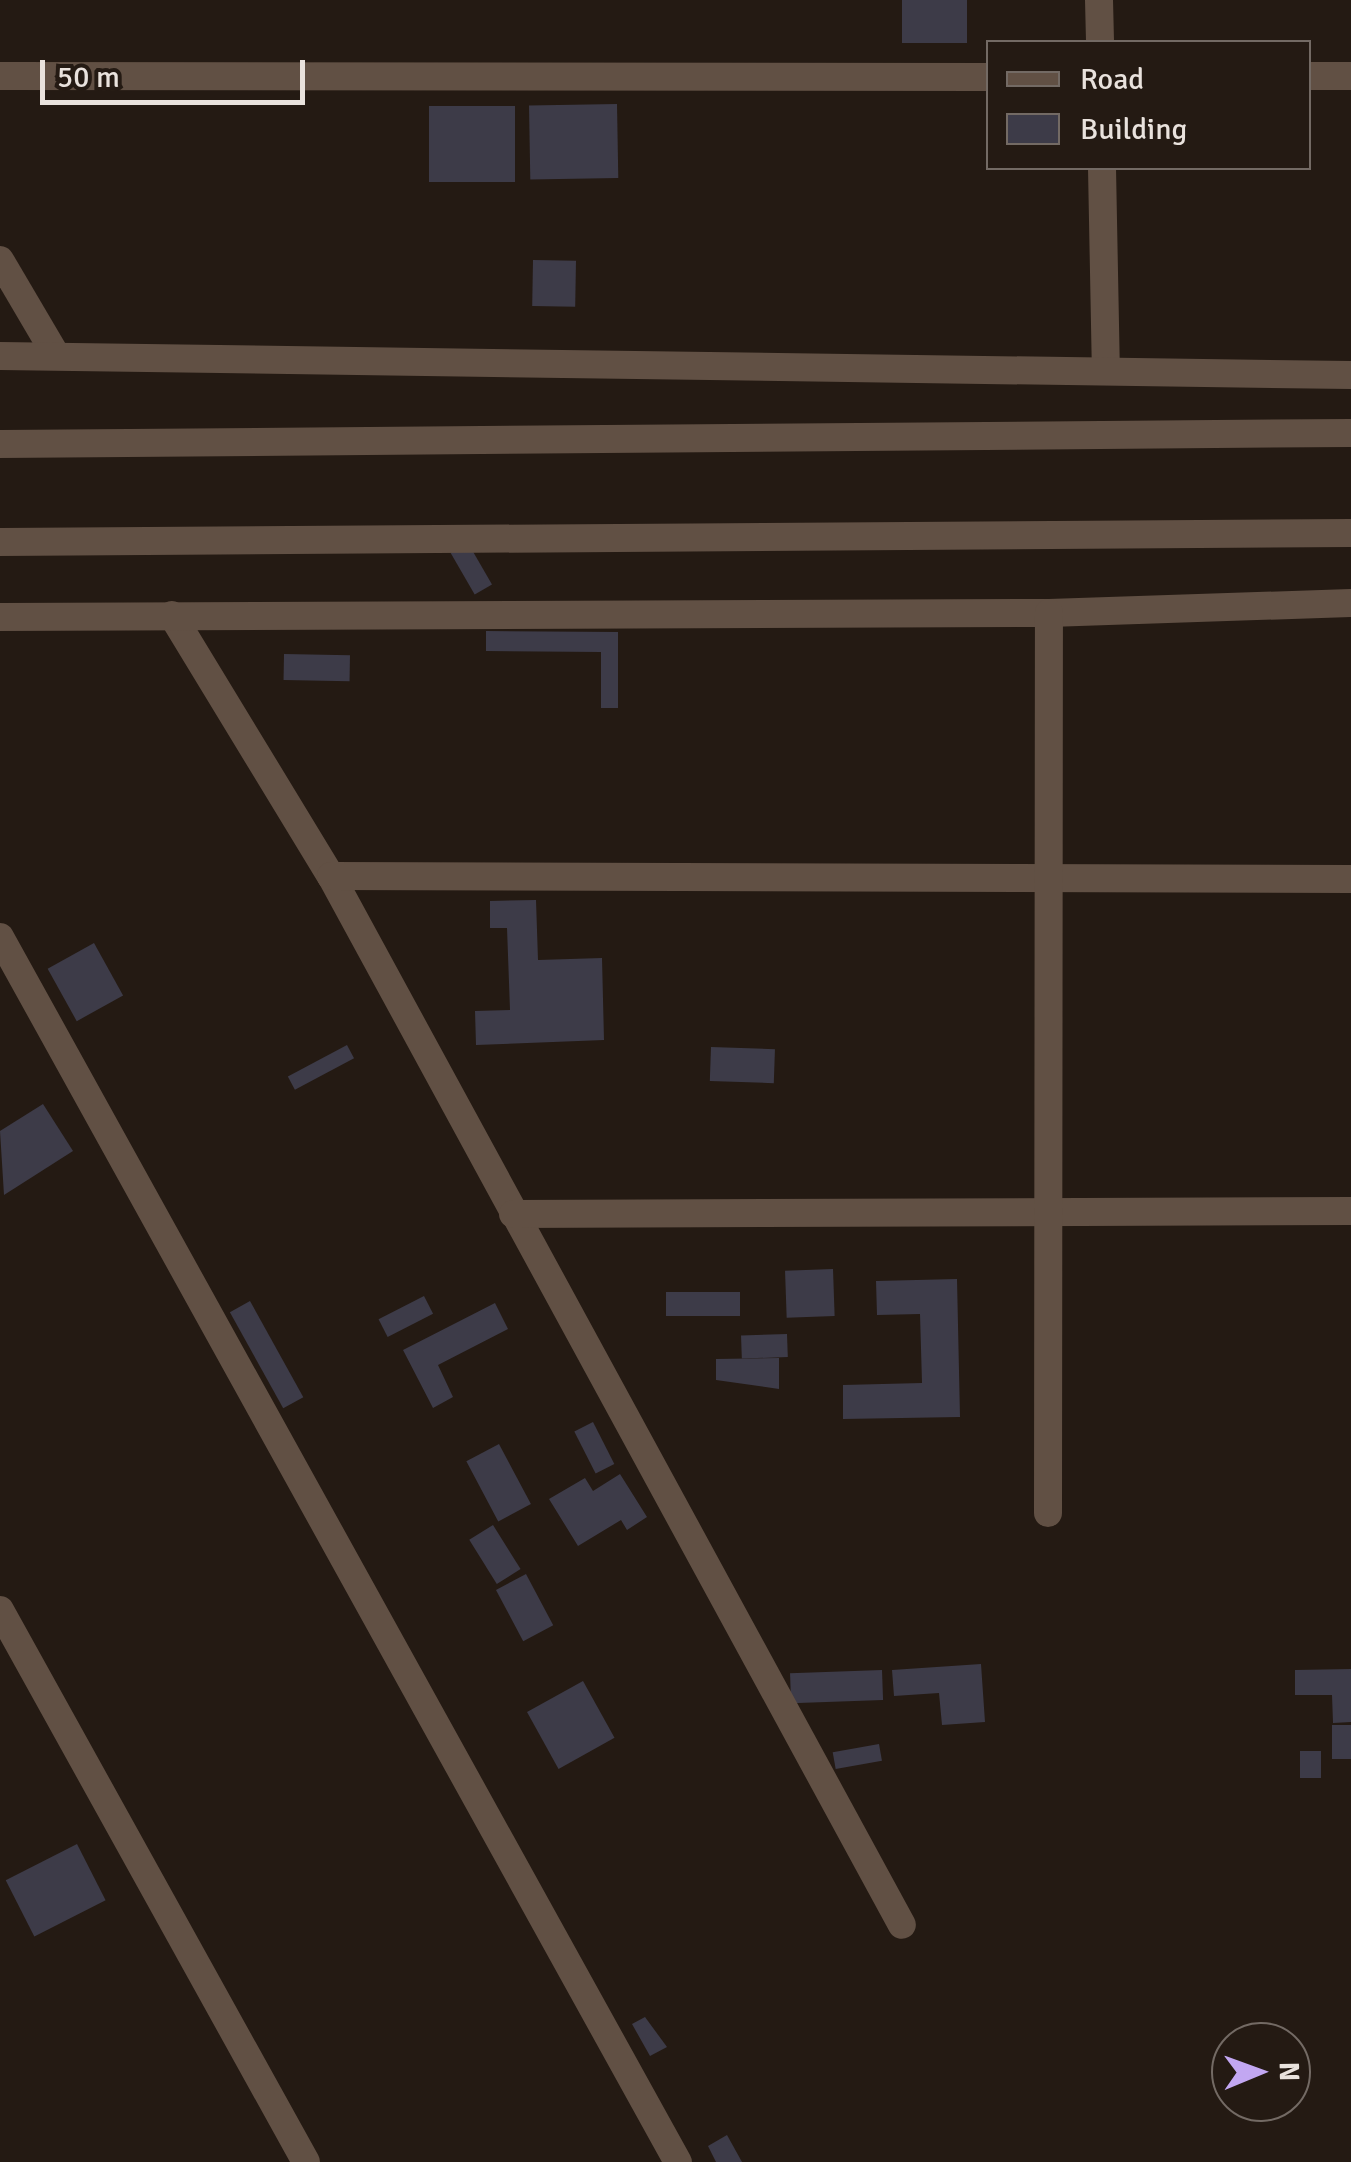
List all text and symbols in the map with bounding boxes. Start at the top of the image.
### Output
scale bar [45,40,310,102]
legend [986,40,1311,170]
text: 50 m [57,59,120,96]
text: Road [1080,61,1144,98]
text: Building [1080,111,1187,148]
north arrow [1211,2022,1311,2122]
text: N [1272,2061,1306,2082]

